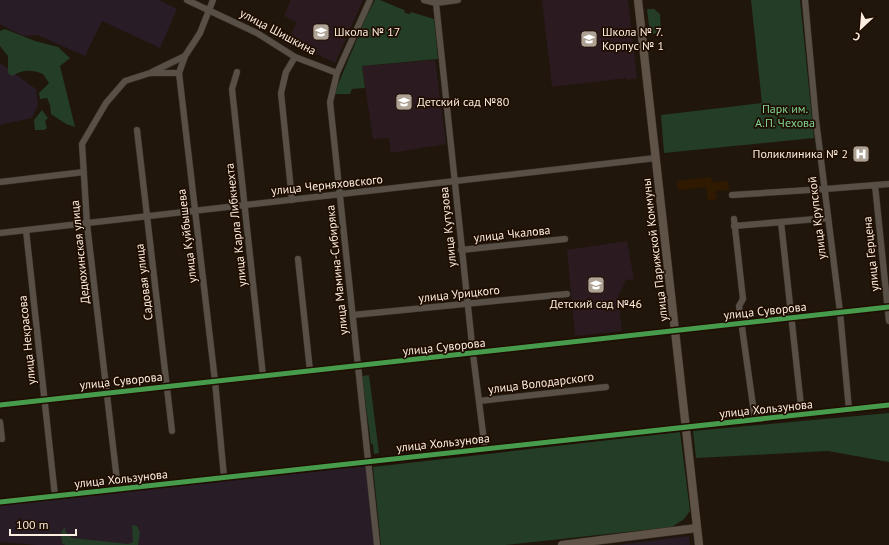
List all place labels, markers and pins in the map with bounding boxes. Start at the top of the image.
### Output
school or university icon: Школа № 17 [311,22,331,42]
place label: Школа № 17 [334,24,400,39]
place label: Школа № 7. Корпус № 1 [602,24,664,53]
school or university icon: Школа № 7. Корпус № 1 [579,29,599,49]
school or university icon: Детский сад №80 [394,92,414,112]
place label: Детский сад №80 [417,94,510,109]
hospital icon: Поликлиника № 2 [851,144,871,164]
place label: Поликлиника № 2 [753,146,848,161]
school or university icon: Детский сад №46 [586,275,606,295]
place label: Детский сад №46 [550,296,642,311]

